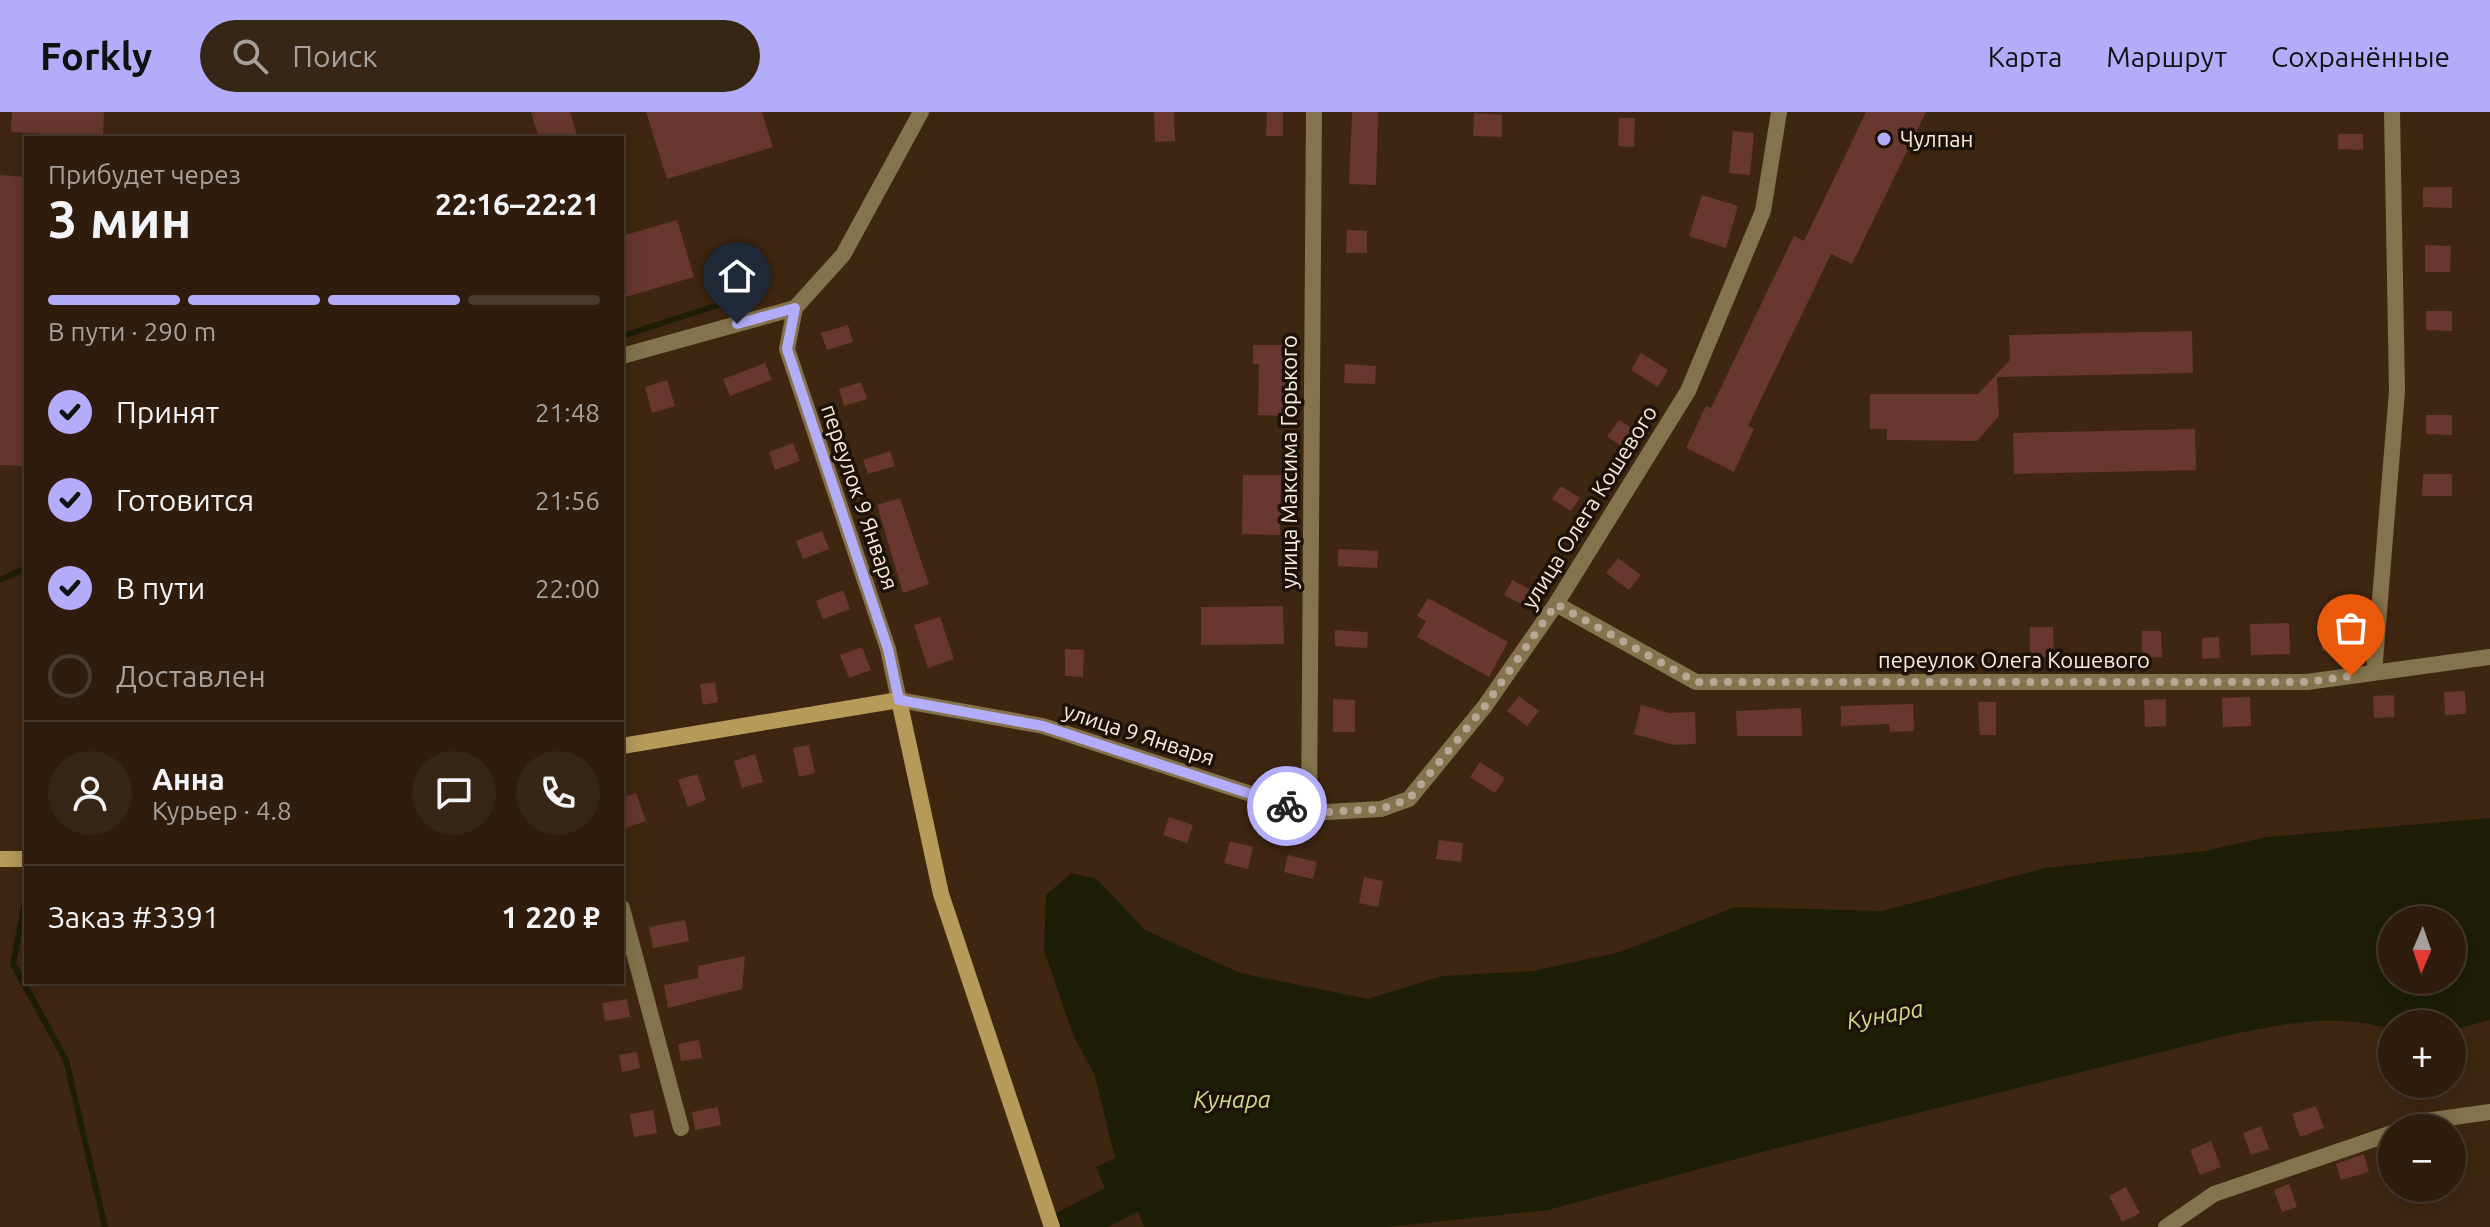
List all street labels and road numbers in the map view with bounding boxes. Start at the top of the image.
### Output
street label: улица Максима Горького [1276,335,1301,589]
street label: улица Олега Кошевого [1516,400,1661,613]
street label: переулок 9 Января [817,401,904,593]
street label: переулок Олега Кошевого [1878,647,2150,672]
street label: улица 9 Января [1060,697,1218,770]

